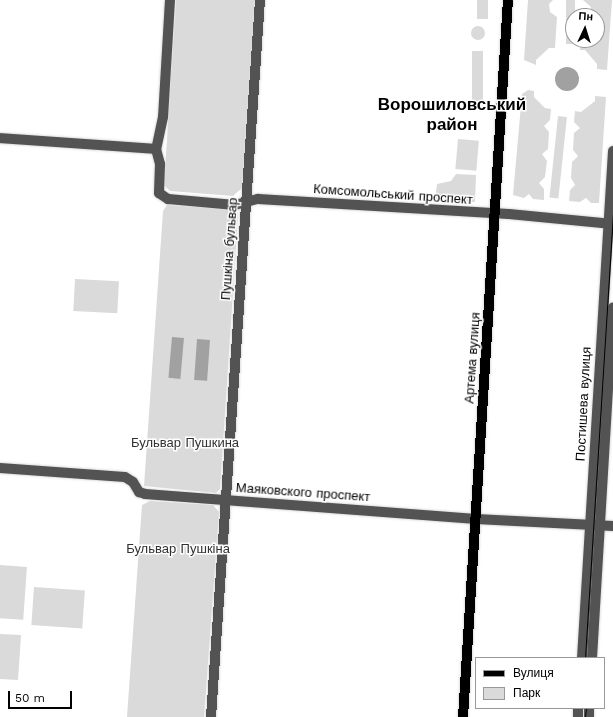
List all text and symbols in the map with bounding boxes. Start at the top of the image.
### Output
north arrow [565,8,605,48]
text: Пн [578,10,594,24]
district label: Ворошиловський район [378,95,526,135]
street label: Комсомольський проспект [313,182,473,208]
street label: Пушкіна бульвар [219,197,241,301]
street label: Артема вулиця [462,312,484,404]
street label: Постишева вулиця [573,346,595,462]
park label: Бульвар Пушкина [131,435,239,451]
street label: Маяковского проспект [235,481,371,505]
park label: Бульвар Пушкіна [126,541,230,557]
legend [475,657,605,709]
text: Вулиця [513,666,554,680]
scale bar [10,683,74,709]
text: Парк [513,686,540,700]
text: 50 m [15,691,45,705]

